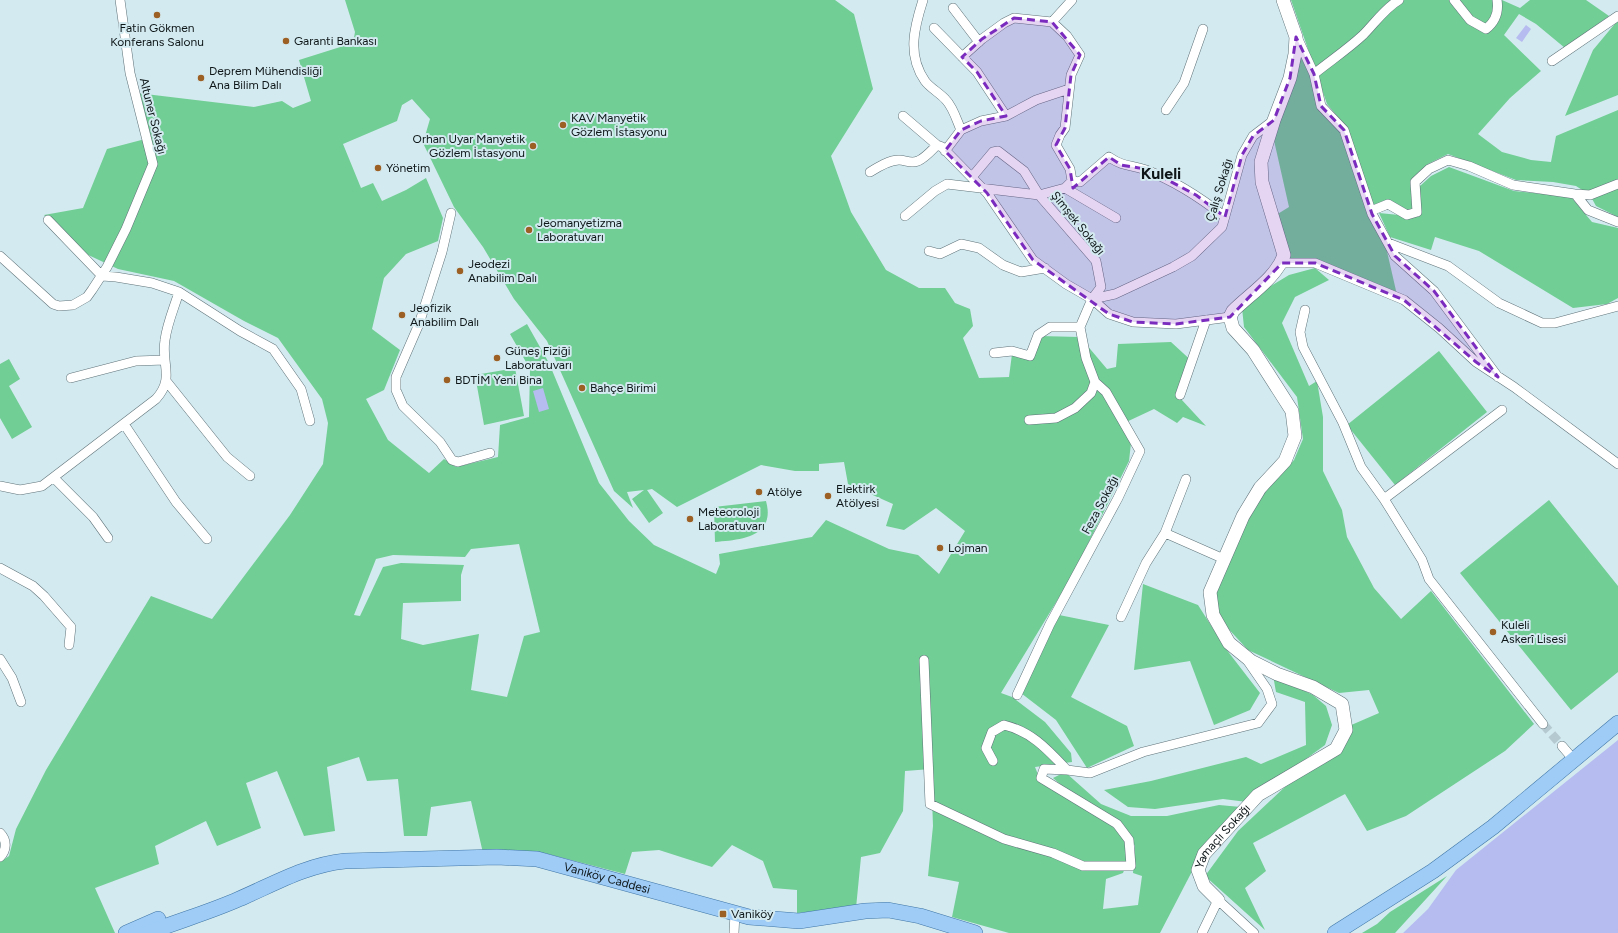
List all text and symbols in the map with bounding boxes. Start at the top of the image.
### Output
marker: Fatin Gökmen Konferans Salonu [152,10,162,20]
place label: Fatin Gökmen Konferans Salonu [110,21,204,49]
place label: Garanti Bankası [294,34,377,48]
marker: Garanti Bankası [281,36,291,46]
place label: Deprem Mühendisliği Ana Bilim Dalı [209,64,322,92]
marker: Deprem Mühendisliği Ana Bilim Dalı [196,73,206,83]
street label: Altuner Sokağı [137,76,169,156]
place label: KAV Manyetik Gözlem İstasyonu [571,111,667,139]
marker: KAV Manyetik Gözlem İstasyonu [558,120,568,130]
place label: Orhan Uyar Manyetik Gözlem İstasyonu [413,132,525,160]
marker: Orhan Uyar Manyetik Gözlem İstasyonu [528,141,538,151]
street label: Çalış Sokağı [1203,157,1235,223]
place label: Yönetim [386,161,430,175]
marker: Yönetim [373,163,383,173]
district label: Kuleli [1141,164,1181,183]
street label: Şimşek Sokağı [1048,189,1108,257]
place label: Jeomanyetizma Laboratuvarı [537,216,622,244]
marker: Jeomanyetizma Laboratuvarı [524,225,534,235]
place label: Jeodezi Anabilim Dalı [468,257,537,285]
marker: Jeodezi Anabilim Dalı [455,266,465,276]
place label: Jeofizik Anabilim Dalı [410,301,479,329]
marker: Jeofizik Anabilim Dalı [397,310,407,320]
place label: Güneş Fiziği Laboratuvarı [505,344,572,372]
marker: Güneş Fiziği Laboratuvarı [492,353,502,363]
place label: BDTİM Yeni Bina [455,373,542,387]
marker: BDTİM Yeni Bina [442,375,452,385]
place label: Bahçe Birimi [590,381,656,395]
marker: Bahçe Birimi [577,383,587,393]
street label: Feza Sokağı [1079,473,1121,537]
place label: Elektirk Atölyesi [836,482,879,510]
place label: Atölye [767,485,802,499]
marker: Atölye [754,487,764,497]
marker: Elektirk Atölyesi [823,491,833,501]
place label: Meteoroloji Laboratuvarı [698,505,765,533]
marker: Meteoroloji Laboratuvarı [685,514,695,524]
place label: Lojman [948,541,988,555]
marker: Lojman [935,543,945,553]
place label: Kuleli Askerî Lisesi [1501,618,1566,646]
marker: Kuleli Askerî Lisesi [1488,627,1498,637]
street label: Yamaçlı Sokağı [1192,801,1253,870]
street label: Vaniköy Caddesi [562,860,652,897]
place label: Vaniköy [731,907,774,921]
marker: Vaniköy [718,909,728,919]

